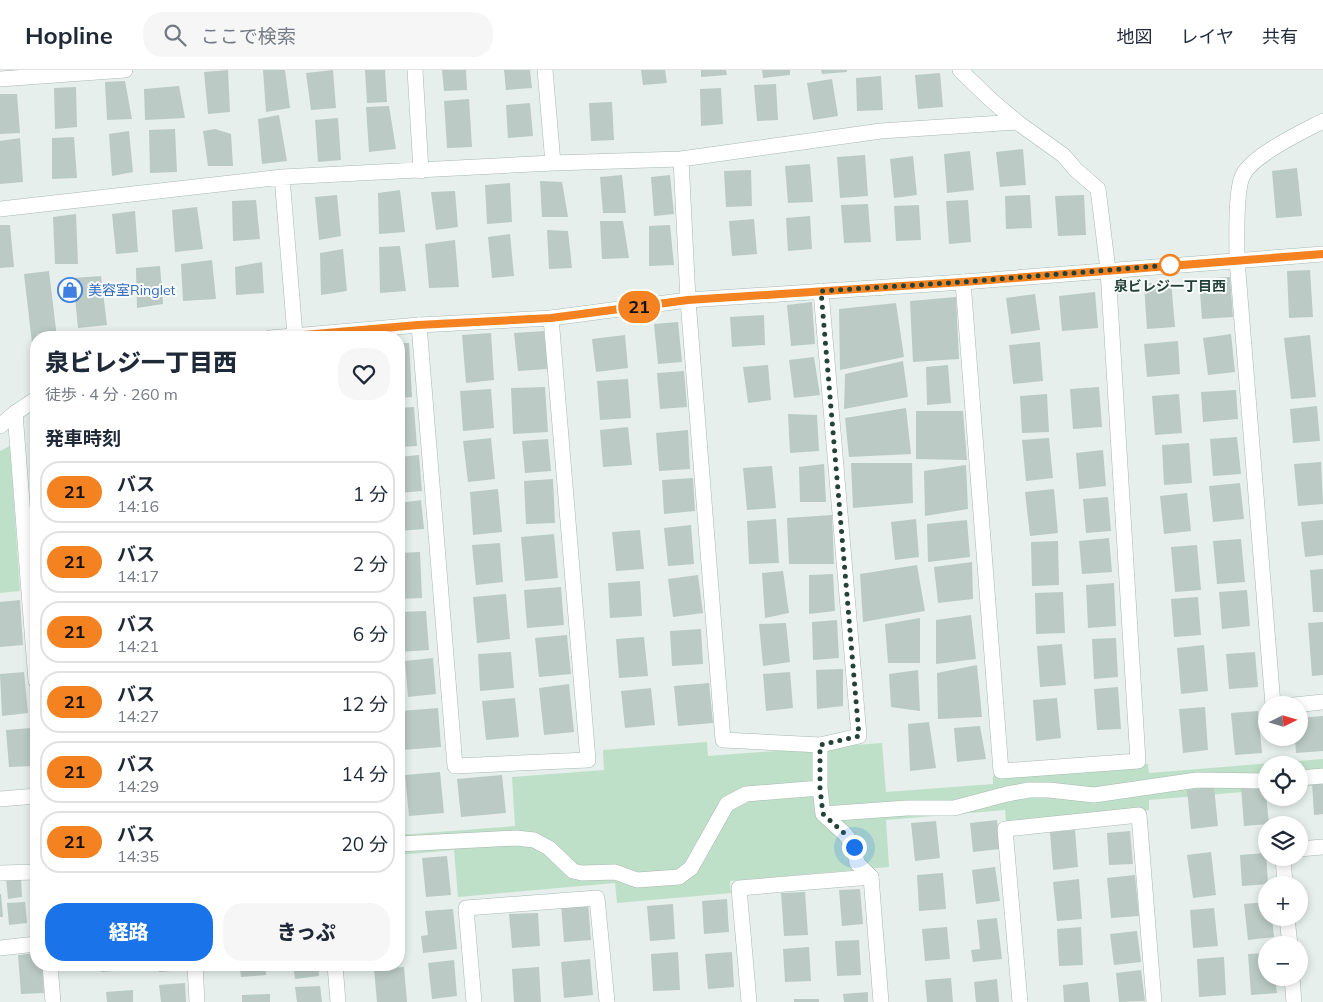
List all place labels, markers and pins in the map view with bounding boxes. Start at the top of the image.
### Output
marker: 泉ビレジ一丁目西 [1159,254,1181,276]
shop icon: 美容室Ringlet [57,277,83,303]
place label: 泉ビレジ一丁目西 [1114,277,1226,295]
place label: 美容室Ringlet [88,281,176,299]

